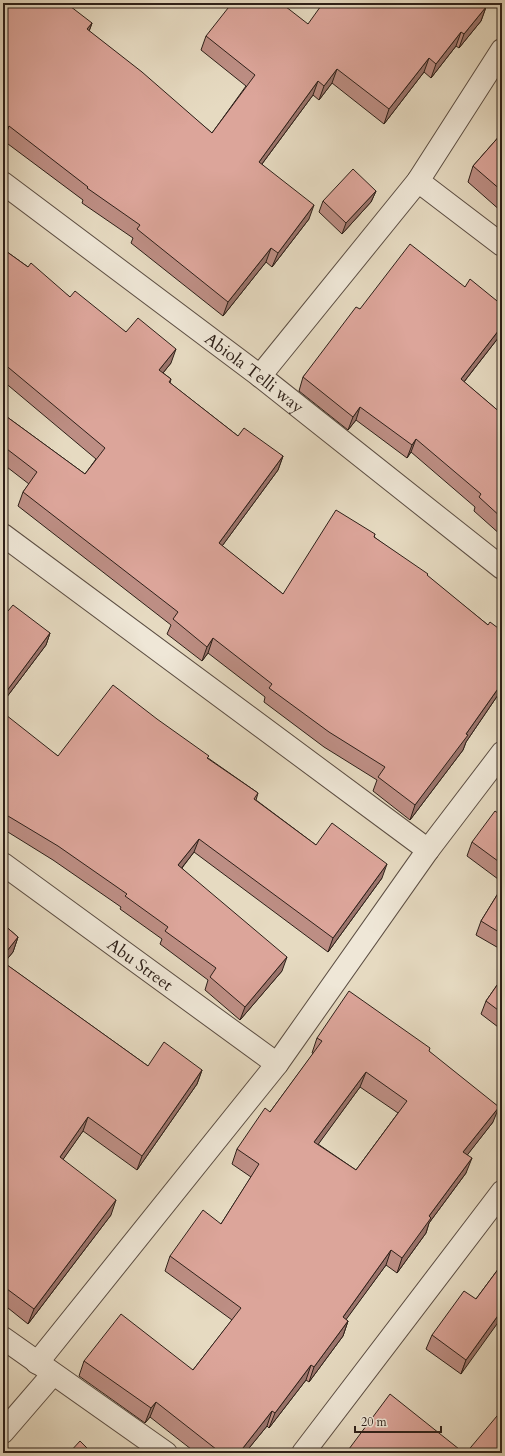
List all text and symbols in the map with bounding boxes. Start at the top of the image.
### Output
street label: Abiola Telli way [200,327,309,419]
street label: Abu Street [102,933,178,997]
scale bar [355,1408,441,1434]
text: 20 m [361,1414,388,1430]

